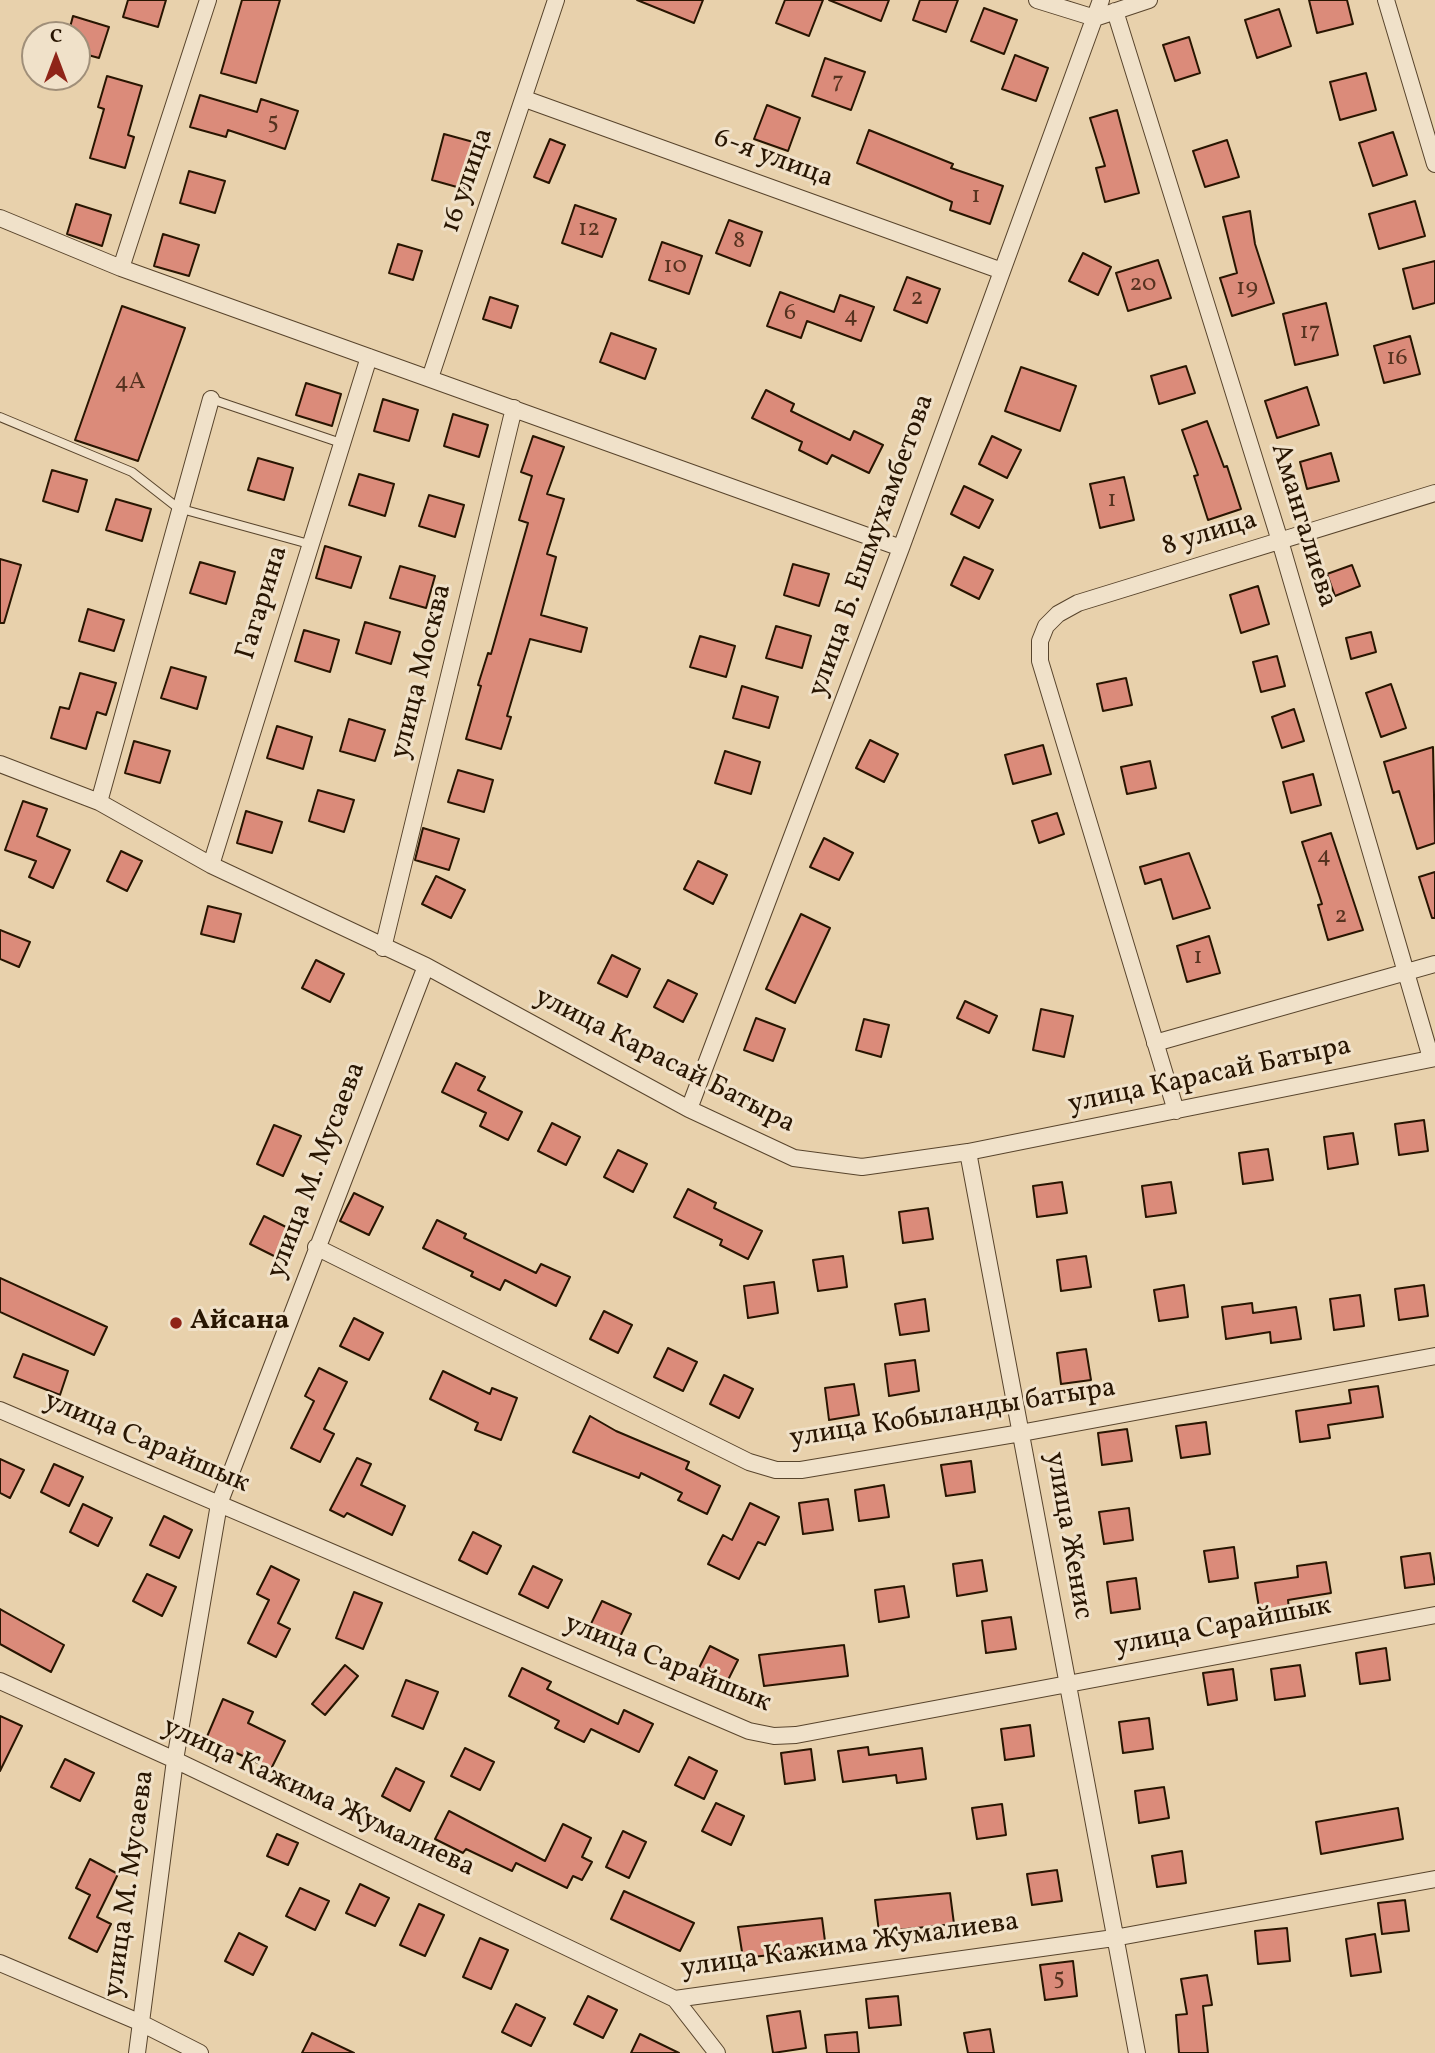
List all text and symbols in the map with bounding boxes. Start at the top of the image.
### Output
north arrow [21,21,91,91]
text: С [50,24,62,50]
house number: 7 [832,70,844,98]
house number: 5 [267,110,279,138]
street label: 6-я улица [709,123,837,197]
street label: 16 улица [435,124,503,238]
house number: 1 [971,184,981,212]
house number: 12 [578,217,600,245]
house number: 8 [733,229,745,257]
house number: 10 [663,254,687,282]
house number: 20 [1129,272,1157,300]
house number: 19 [1236,276,1258,304]
house number: 2 [911,286,923,314]
house number: 6 [784,301,796,329]
house number: 4 [844,304,858,332]
house number: 17 [1300,320,1320,348]
house number: 16 [1386,346,1408,374]
house number: 4А [114,370,146,398]
street label: улица Б. Ешмухамбетова [803,390,943,702]
street label: Амангалиева [1261,440,1343,612]
house number: 1 [1107,488,1117,516]
street label: 8 улица [1158,505,1262,565]
street label: Гагарина [231,542,297,664]
street label: улица Москва [385,581,461,763]
house number: 4 [1317,844,1331,872]
house number: 2 [1335,904,1347,932]
house number: 1 [1193,945,1203,973]
street label: улица Карасай Батыра [528,982,800,1142]
street label: улица Карасай Батыра [1065,1031,1355,1123]
street label: улица М. Мусаева [261,1058,375,1284]
place label: Айсана [190,1306,290,1340]
marker: Айсана [168,1315,184,1331]
street label: улица Кобыланды батыра [788,1373,1118,1457]
street label: улица Сарайшык [38,1386,254,1502]
street label: улица Женис [1036,1450,1098,1622]
street label: улица Сарайшык [1112,1591,1334,1665]
street label: улица Сарайшык [559,1608,775,1722]
street label: улица Кажима Жумалиева [156,1712,480,1886]
street label: улица М. Мусаева [98,1768,164,2000]
street label: улица Кажима Жумалиева [679,1907,1021,1987]
house number: 5 [1053,1966,1065,1994]

